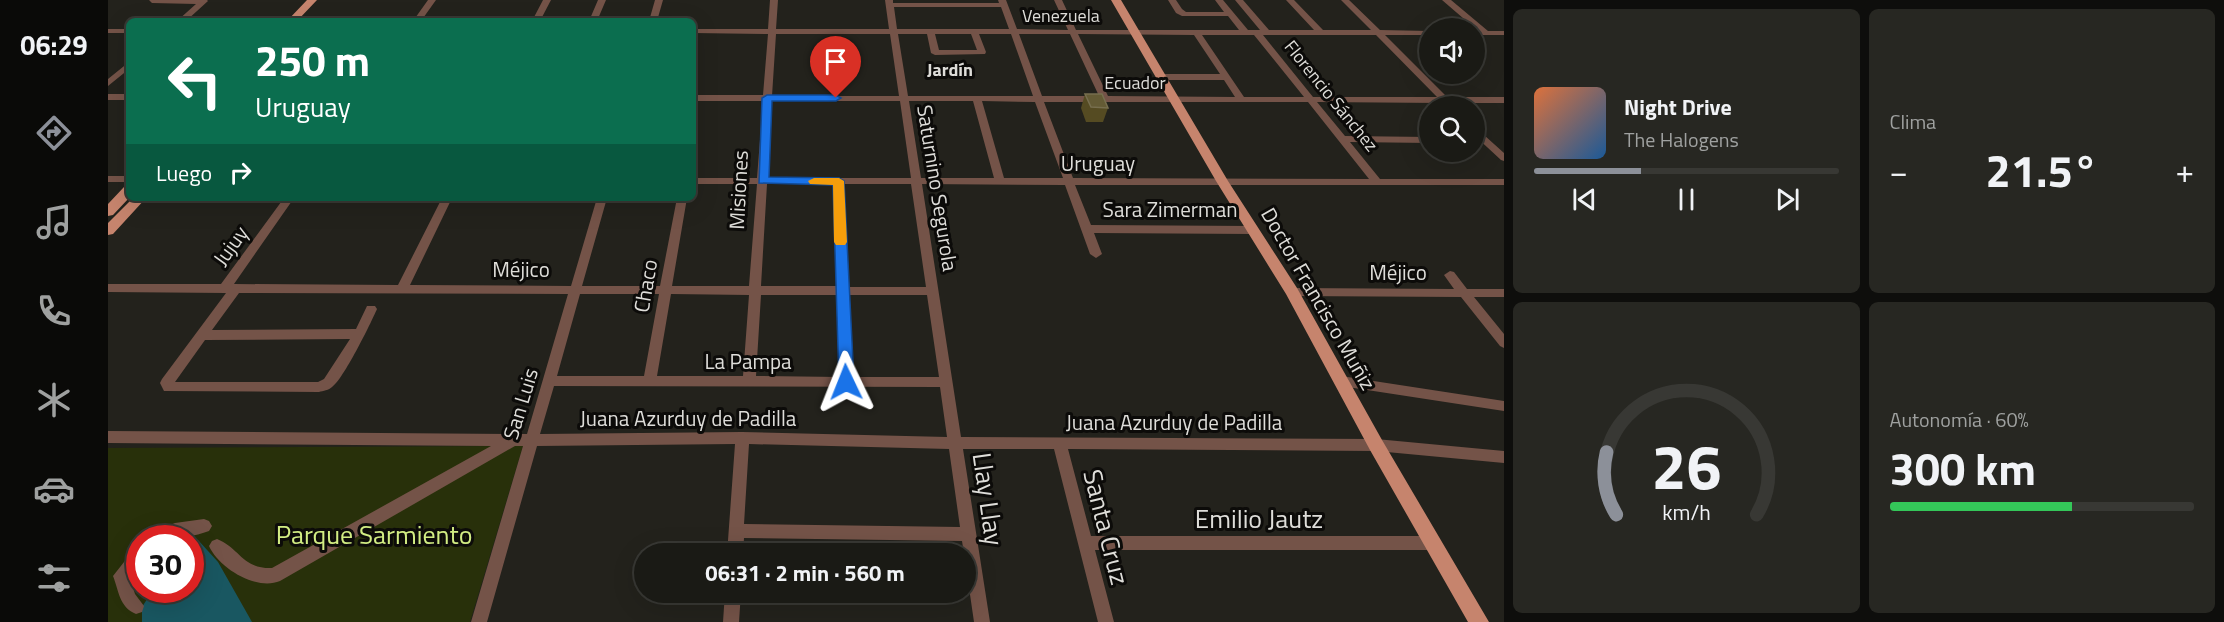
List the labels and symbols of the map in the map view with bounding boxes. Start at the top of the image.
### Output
street label: Venezuela [1022,2,1100,29]
street label: Florencio Sánchez [1278,34,1385,157]
pin [810,36,861,98]
district label: Jardín [927,56,973,83]
street label: Ecuador [1104,69,1166,96]
street label: Saturnino Segurola [909,102,967,274]
street label: Uruguay [1061,147,1135,179]
street label: Misiones [720,149,756,230]
street label: Sara Zimerman [1103,193,1237,225]
street label: Doctor Francisco Muñiz [1253,201,1384,396]
street label: Jujuy [205,219,256,272]
street label: Méjico [492,253,550,285]
street label: Méjico [1369,256,1427,288]
street label: Chaco [625,257,665,315]
street label: La Pampa [704,345,792,377]
position arrow [814,350,878,414]
street label: San Luis [494,364,546,443]
street label: Juana Azurduy de Padilla [580,402,797,434]
street label: Juana Azurduy de Padilla [1066,406,1283,438]
street label: Llay Llay [963,450,1014,548]
street label: Santa Cruz [1073,465,1140,589]
street label: Emilio Jautz [1195,499,1323,538]
park label: Parque Sarmiento [276,515,472,554]
speed limit sign: 30 [126,525,204,603]

